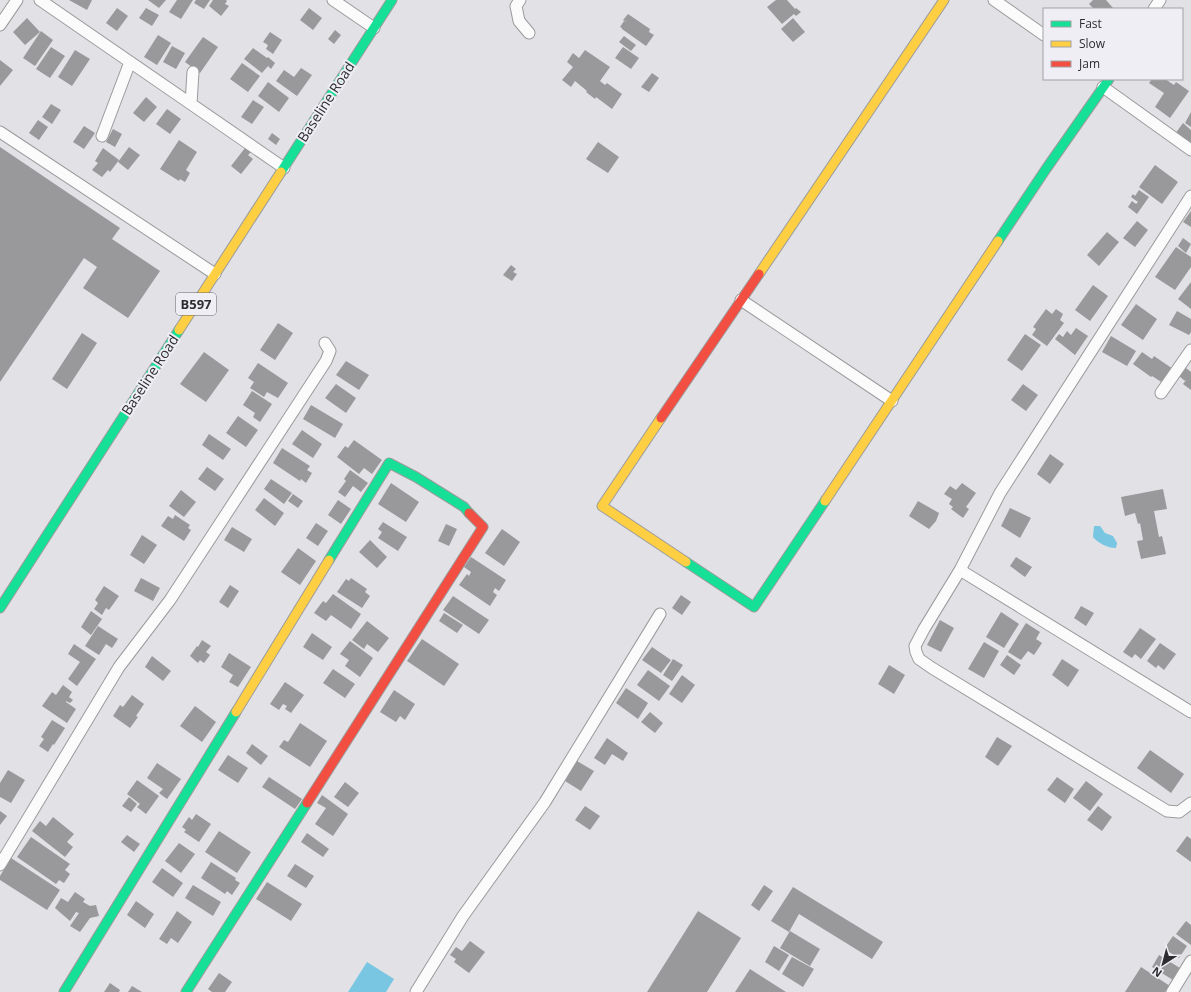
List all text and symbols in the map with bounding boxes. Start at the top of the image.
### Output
legend [1043,8,1183,80]
text: Fast [1079,15,1102,32]
text: Slow [1079,35,1106,52]
text: Jam [1078,55,1100,72]
street label: Baseline Road [293,58,359,145]
road number: B597 [176,293,216,315]
street label: Baseline Road [117,331,183,418]
north arrow [1143,944,1183,984]
text: N [1149,964,1165,981]

